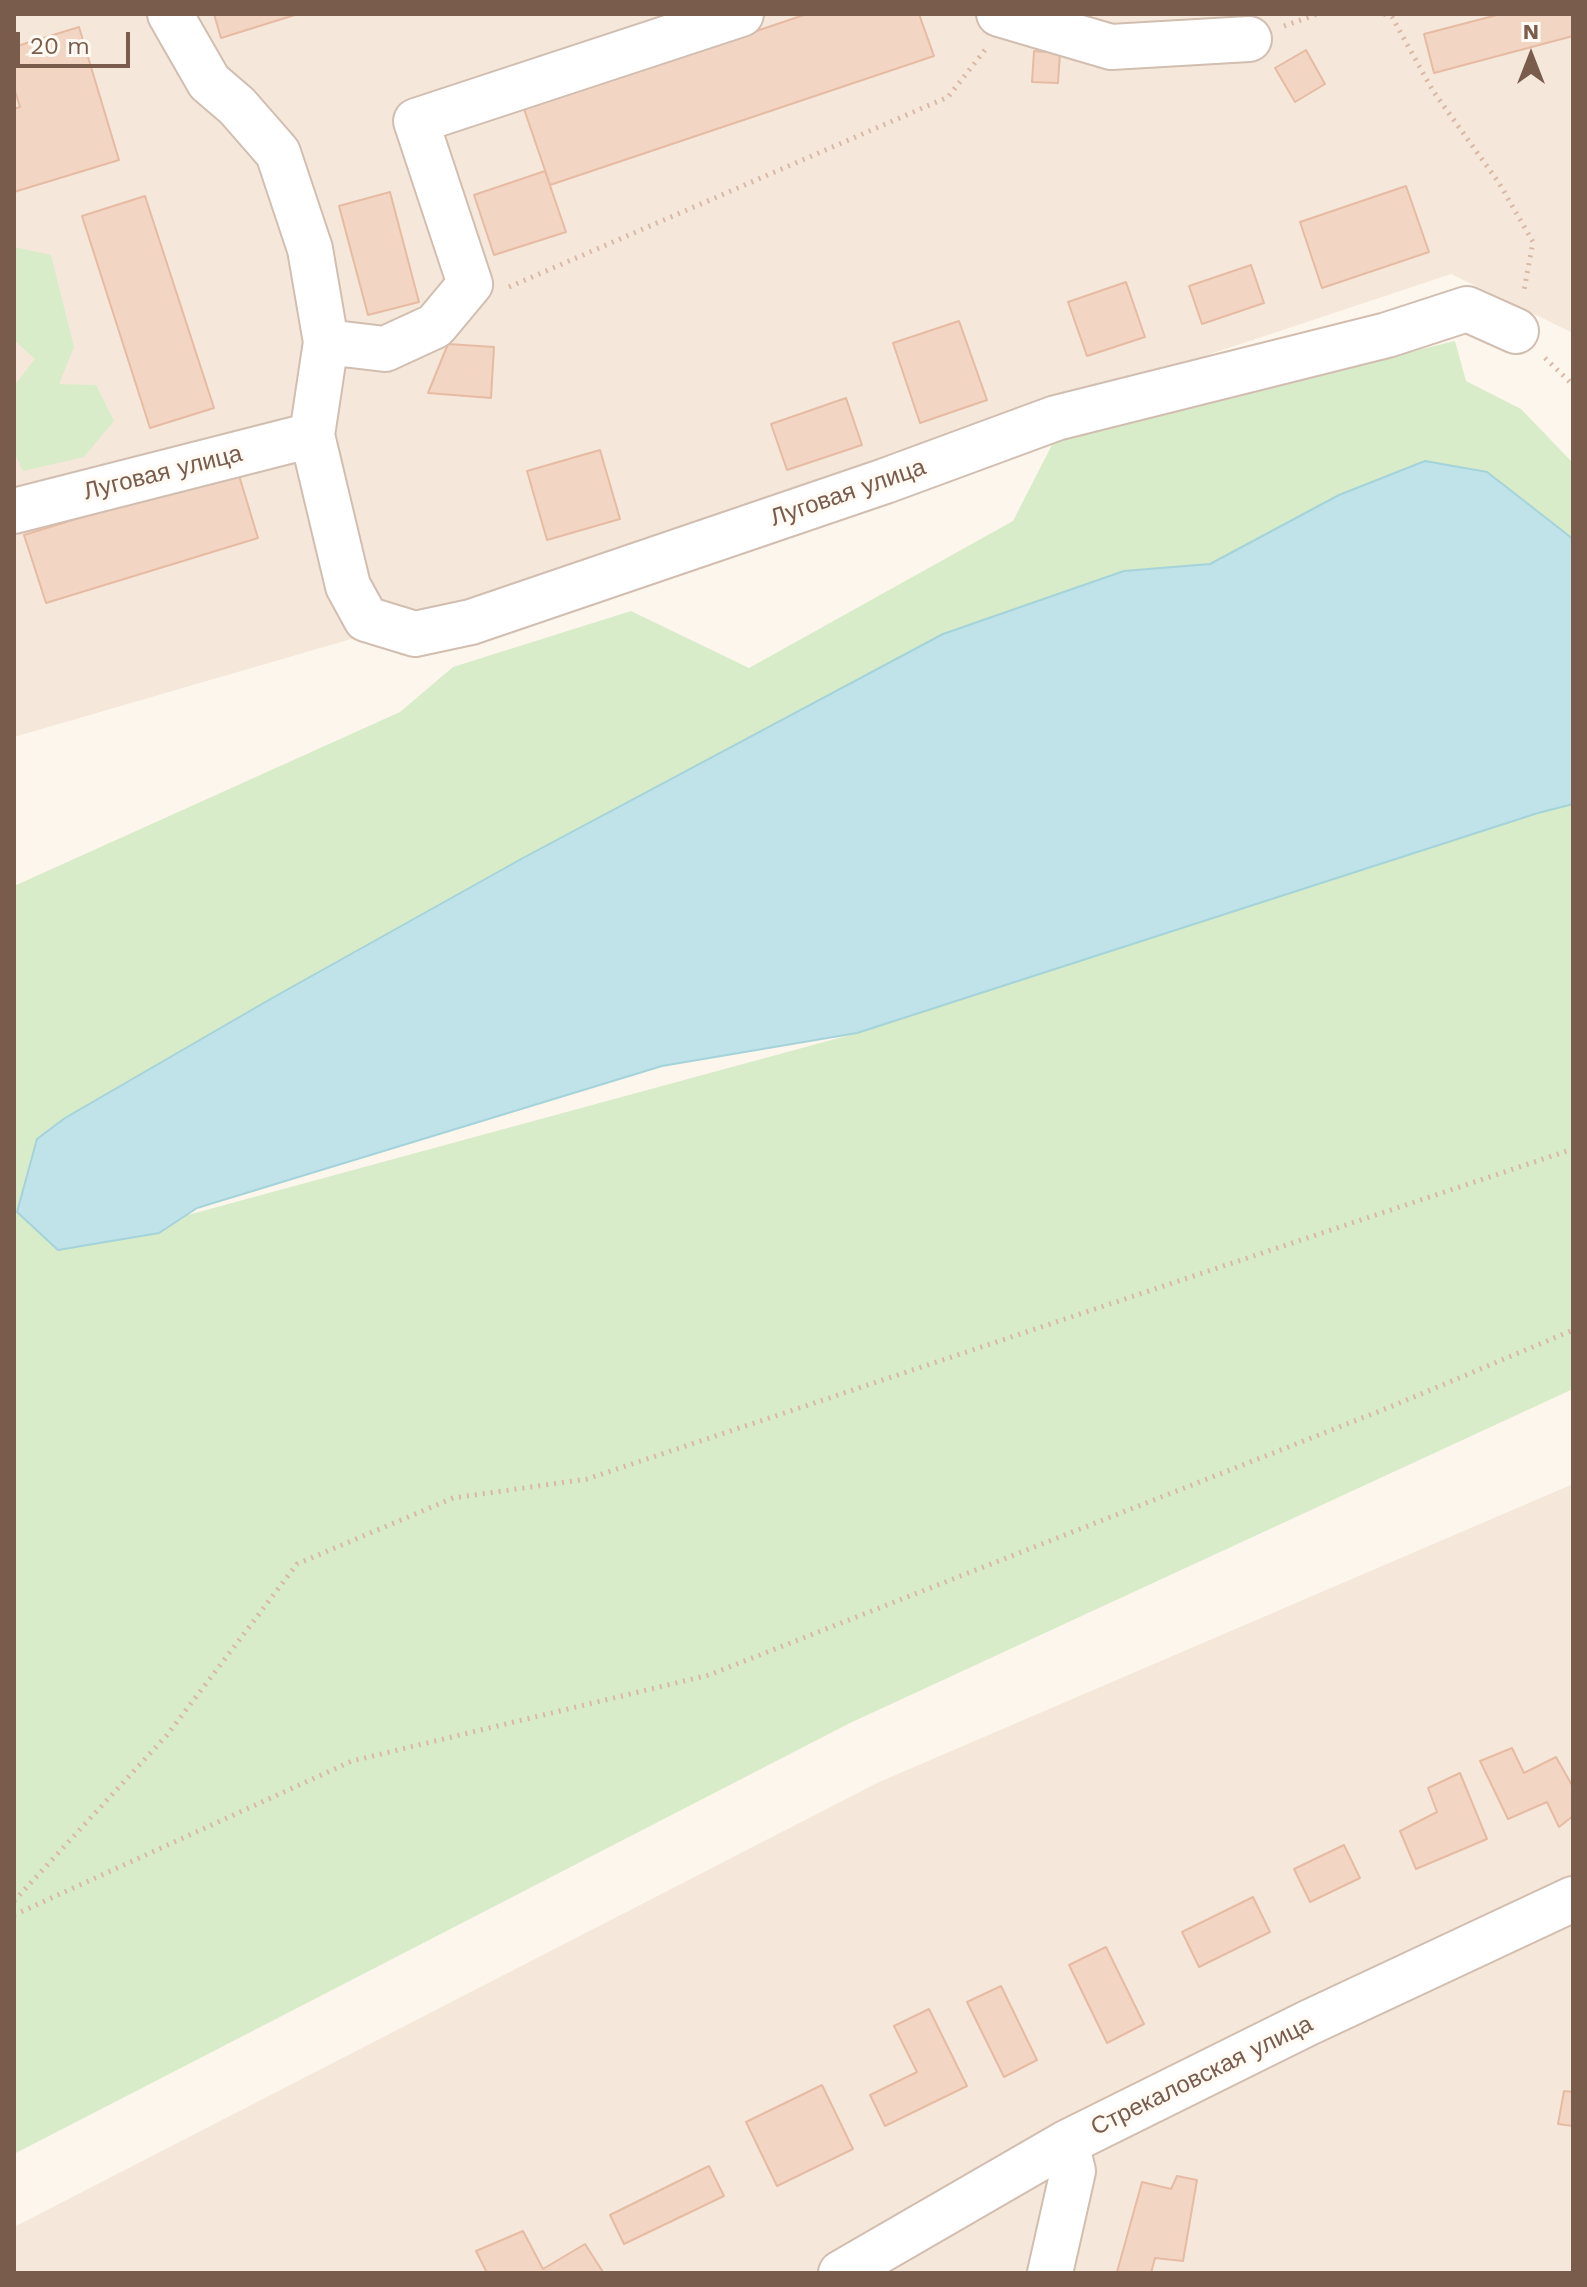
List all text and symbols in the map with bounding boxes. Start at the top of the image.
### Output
scale bar [20,16,134,66]
north arrow [1491,16,1571,96]
text: N [1523,19,1539,44]
text: 20 m [30,32,90,60]
street label: Луговая улица [81,439,245,507]
street label: Луговая улица [766,453,930,533]
street label: Стрекаловская улица [1086,2010,1318,2142]

